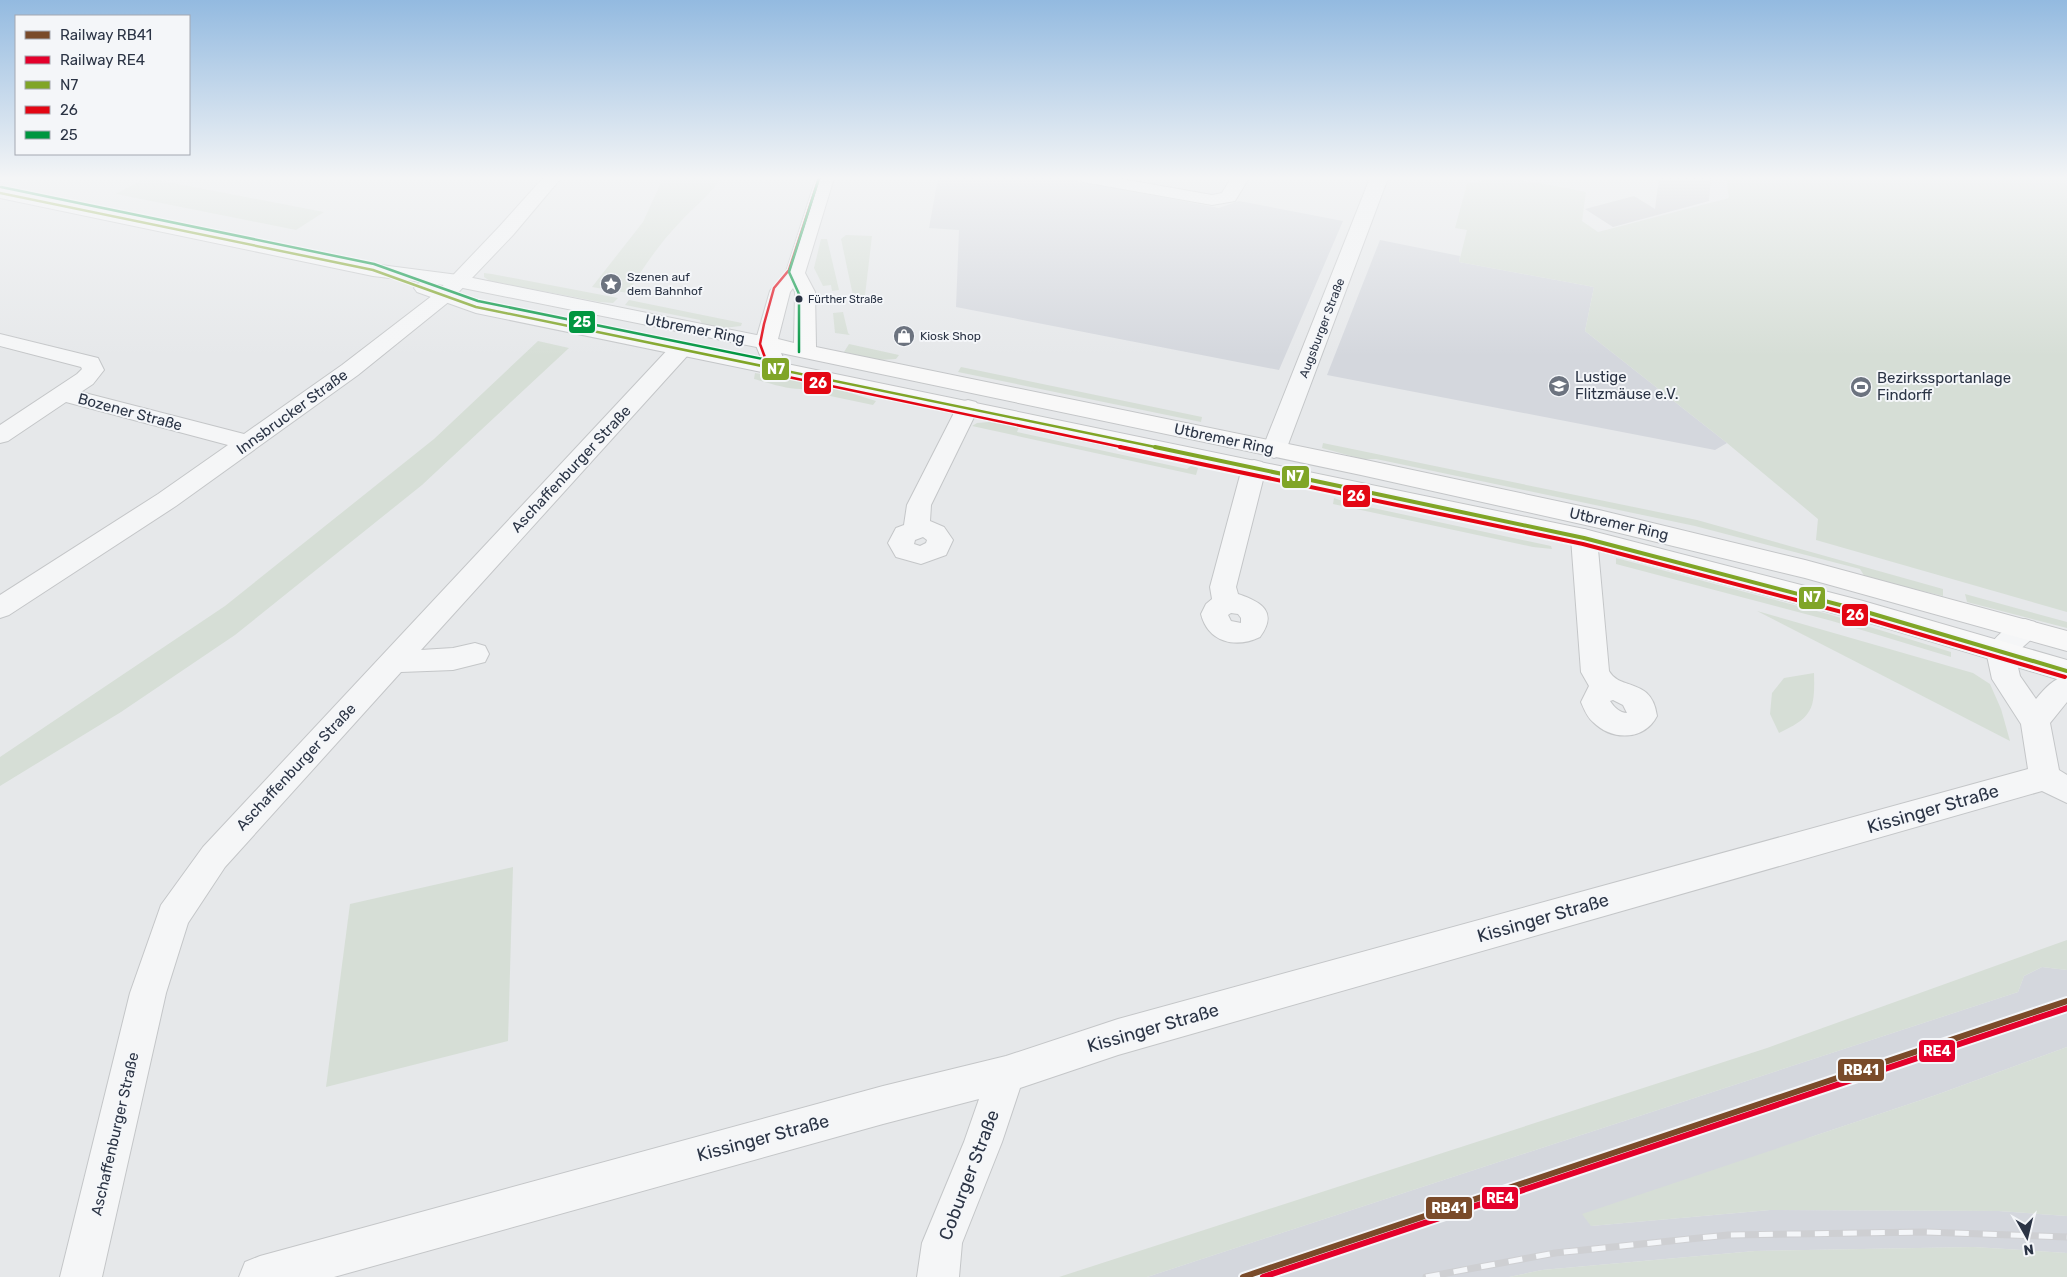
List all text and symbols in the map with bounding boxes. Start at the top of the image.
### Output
legend [15,15,190,155]
text: Railway RB41 [60,26,152,44]
text: Railway RE4 [60,51,145,69]
text: N7 [60,76,78,94]
text: 26 [60,101,78,119]
text: 25 [60,126,78,144]
place label: Szenen auf dem Bahnhof [627,270,703,298]
place icon: Szenen auf dem Bahnhof [599,272,623,296]
street label: Augsburger Straße [1297,276,1348,380]
place label: Fürther Straße [808,293,883,306]
marker: Fürther Straße [794,294,804,304]
line badge: 25 [568,310,596,334]
street label: Utbremer Ring [643,310,747,348]
text: 25 [573,314,591,331]
shop icon: Kiosk Shop [892,324,916,348]
place label: Kiosk Shop [920,329,981,343]
line badge: N7 [761,357,790,381]
text: N7 [767,361,785,378]
street label: Innsbrucker Straße [233,366,351,458]
place label: Lustige Flitzmäuse e.V. [1575,368,1679,403]
place label: Bezirkssportanlage Findorff [1877,369,2011,404]
line badge: 26 [803,371,832,395]
school or university icon: Lustige Flitzmäuse e.V. [1547,374,1571,398]
text: 26 [809,375,827,392]
sports icon: Bezirkssportanlage Findorff [1849,375,1873,399]
street label: Bozener Straße [76,389,184,435]
street label: Aschaffenburger Straße [507,402,635,536]
street label: Utbremer Ring [1172,420,1276,458]
line badge: N7 [1281,465,1310,489]
text: N7 [1286,468,1304,485]
line badge: 26 [1342,484,1371,508]
text: 26 [1347,488,1365,505]
street label: Utbremer Ring [1568,504,1670,544]
line badge: N7 [1798,586,1826,610]
text: N7 [1803,589,1821,606]
line badge: 26 [1841,603,1869,627]
text: 26 [1846,607,1864,624]
street label: Aschaffenburger Straße [232,700,360,834]
street label: Kissinger Straße [1865,780,2001,838]
street label: Kissinger Straße [1475,889,1611,947]
street label: Kissinger Straße [1085,999,1221,1057]
line badge: RE4 [1918,1039,1956,1063]
text: RE4 [1923,1043,1951,1060]
street label: Aschaffenburger Straße [87,1051,143,1217]
line badge: RB41 [1837,1058,1885,1082]
text: RB41 [1843,1062,1879,1079]
street label: Coburger Straße [934,1107,1004,1243]
street label: Kissinger Straße [694,1110,832,1166]
line badge: RE4 [1481,1186,1519,1210]
text: RE4 [1486,1190,1514,1207]
line badge: RB41 [1425,1196,1473,1220]
text: RB41 [1431,1200,1467,1217]
north arrow [2002,1212,2052,1262]
text: N [2023,1240,2035,1258]

